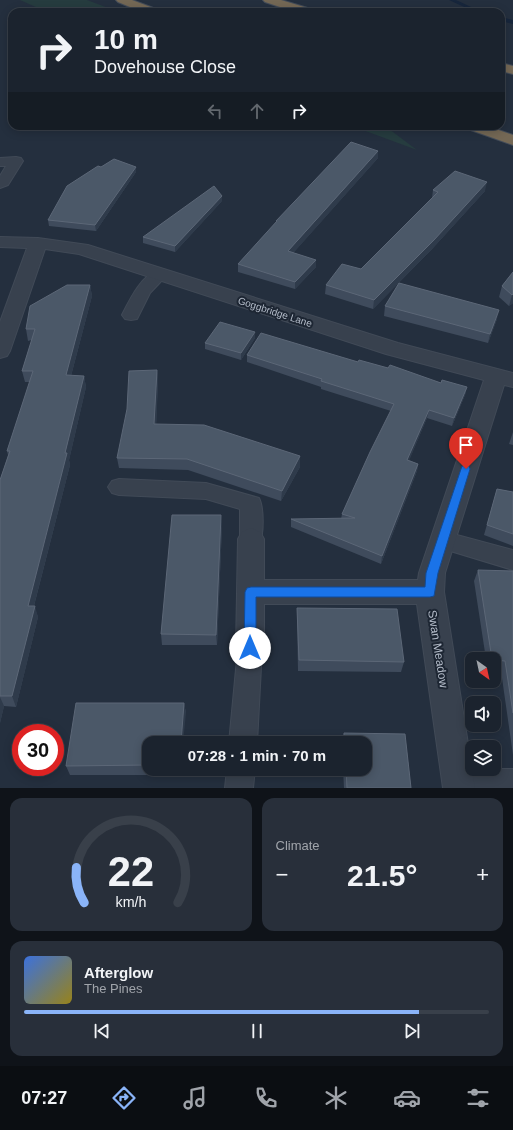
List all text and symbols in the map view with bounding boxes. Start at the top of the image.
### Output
icon: right [28,24,80,76]
text: 10 m [94,24,158,55]
text: Dovehouse Close [94,57,236,77]
icon: left [204,100,226,122]
icon: ahead [246,100,268,122]
icon: right [288,100,310,122]
street label: Goggbridge Lane [237,295,314,329]
pin [449,428,483,469]
icon: arrive [455,434,477,456]
street label: Swan Meadow [425,609,451,689]
position arrow [229,627,271,669]
north arrow [465,652,501,688]
map controls [465,652,501,776]
button: sound [465,696,501,732]
speed limit sign: 30 [12,724,64,776]
button: layers [465,740,501,776]
text: 07:28 · 1 min · 70 m [188,747,326,764]
text: Climate [276,838,320,853]
text: 22 [108,847,154,894]
text: 21.5° [347,859,417,892]
text: − [276,862,288,887]
text: + [476,862,489,887]
text: km/h [115,893,146,909]
text: Afterglow [84,964,153,981]
text: The Pines [84,981,143,996]
icon: previous [91,1020,113,1042]
icon: pause [246,1020,268,1042]
icon: next [401,1020,423,1042]
icon: directions [110,1084,138,1112]
icon: music [181,1084,209,1112]
icon: phone [252,1084,280,1112]
icon: climate [322,1084,350,1112]
icon: car [393,1084,421,1112]
icon: filters [464,1084,492,1112]
text: 07:27 [21,1088,67,1108]

